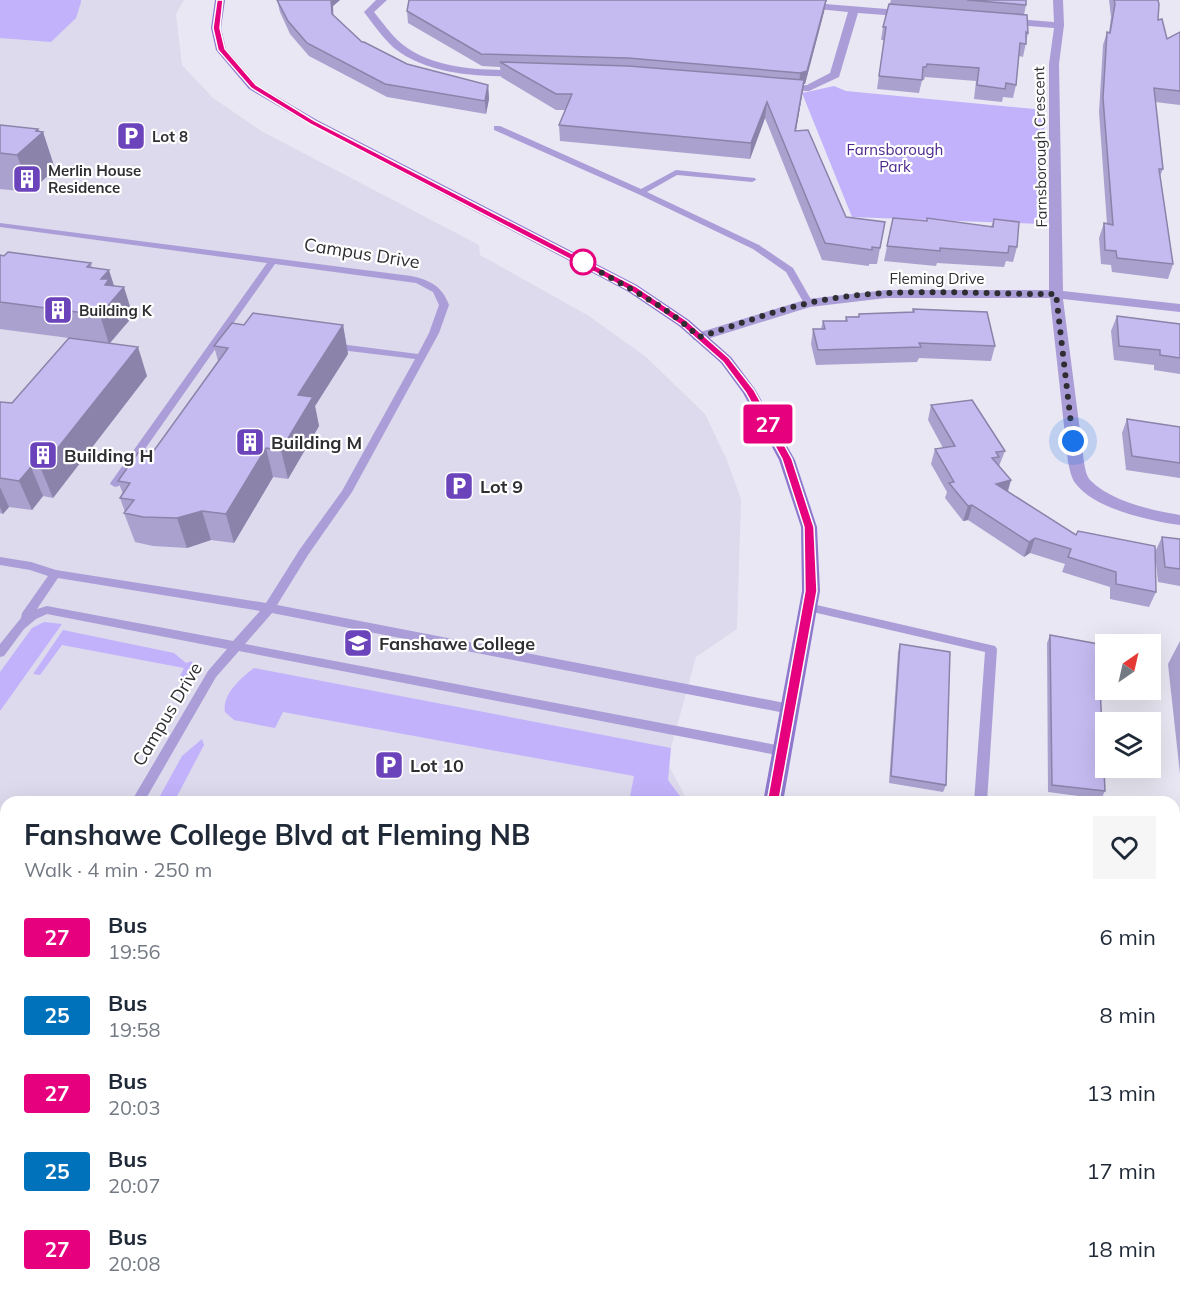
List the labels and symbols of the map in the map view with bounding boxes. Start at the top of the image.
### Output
street label: Farnsborough Crescent [1029,66,1051,228]
parking icon: Lot 8 [115,120,147,152]
place label: Lot 8 [152,127,188,146]
park label: Farnsborough Park [847,140,943,176]
place label: Merlin House Residence [48,161,141,197]
building icon: Merlin House Residence [11,163,43,195]
street label: Campus Drive [302,232,422,274]
unlabelled marker [570,249,596,275]
street label: Fleming Drive [890,269,984,288]
building icon: Building K [42,294,74,326]
place label: Building K [79,301,153,320]
line badge: 27 [741,404,795,444]
building icon: Building M [234,426,266,458]
your location [1058,426,1088,456]
place label: Building M [271,431,362,454]
building icon: Building H [27,439,59,471]
place label: Building H [64,444,153,467]
parking icon: Lot 9 [443,470,475,502]
place label: Lot 9 [480,475,523,498]
school or university icon: Fanshawe College [342,627,374,659]
place label: Fanshawe College [379,632,535,655]
north arrow [1095,634,1161,700]
street label: Campus Drive [127,658,207,770]
parking icon: Lot 10 [373,749,405,781]
place label: Lot 10 [410,754,464,777]

